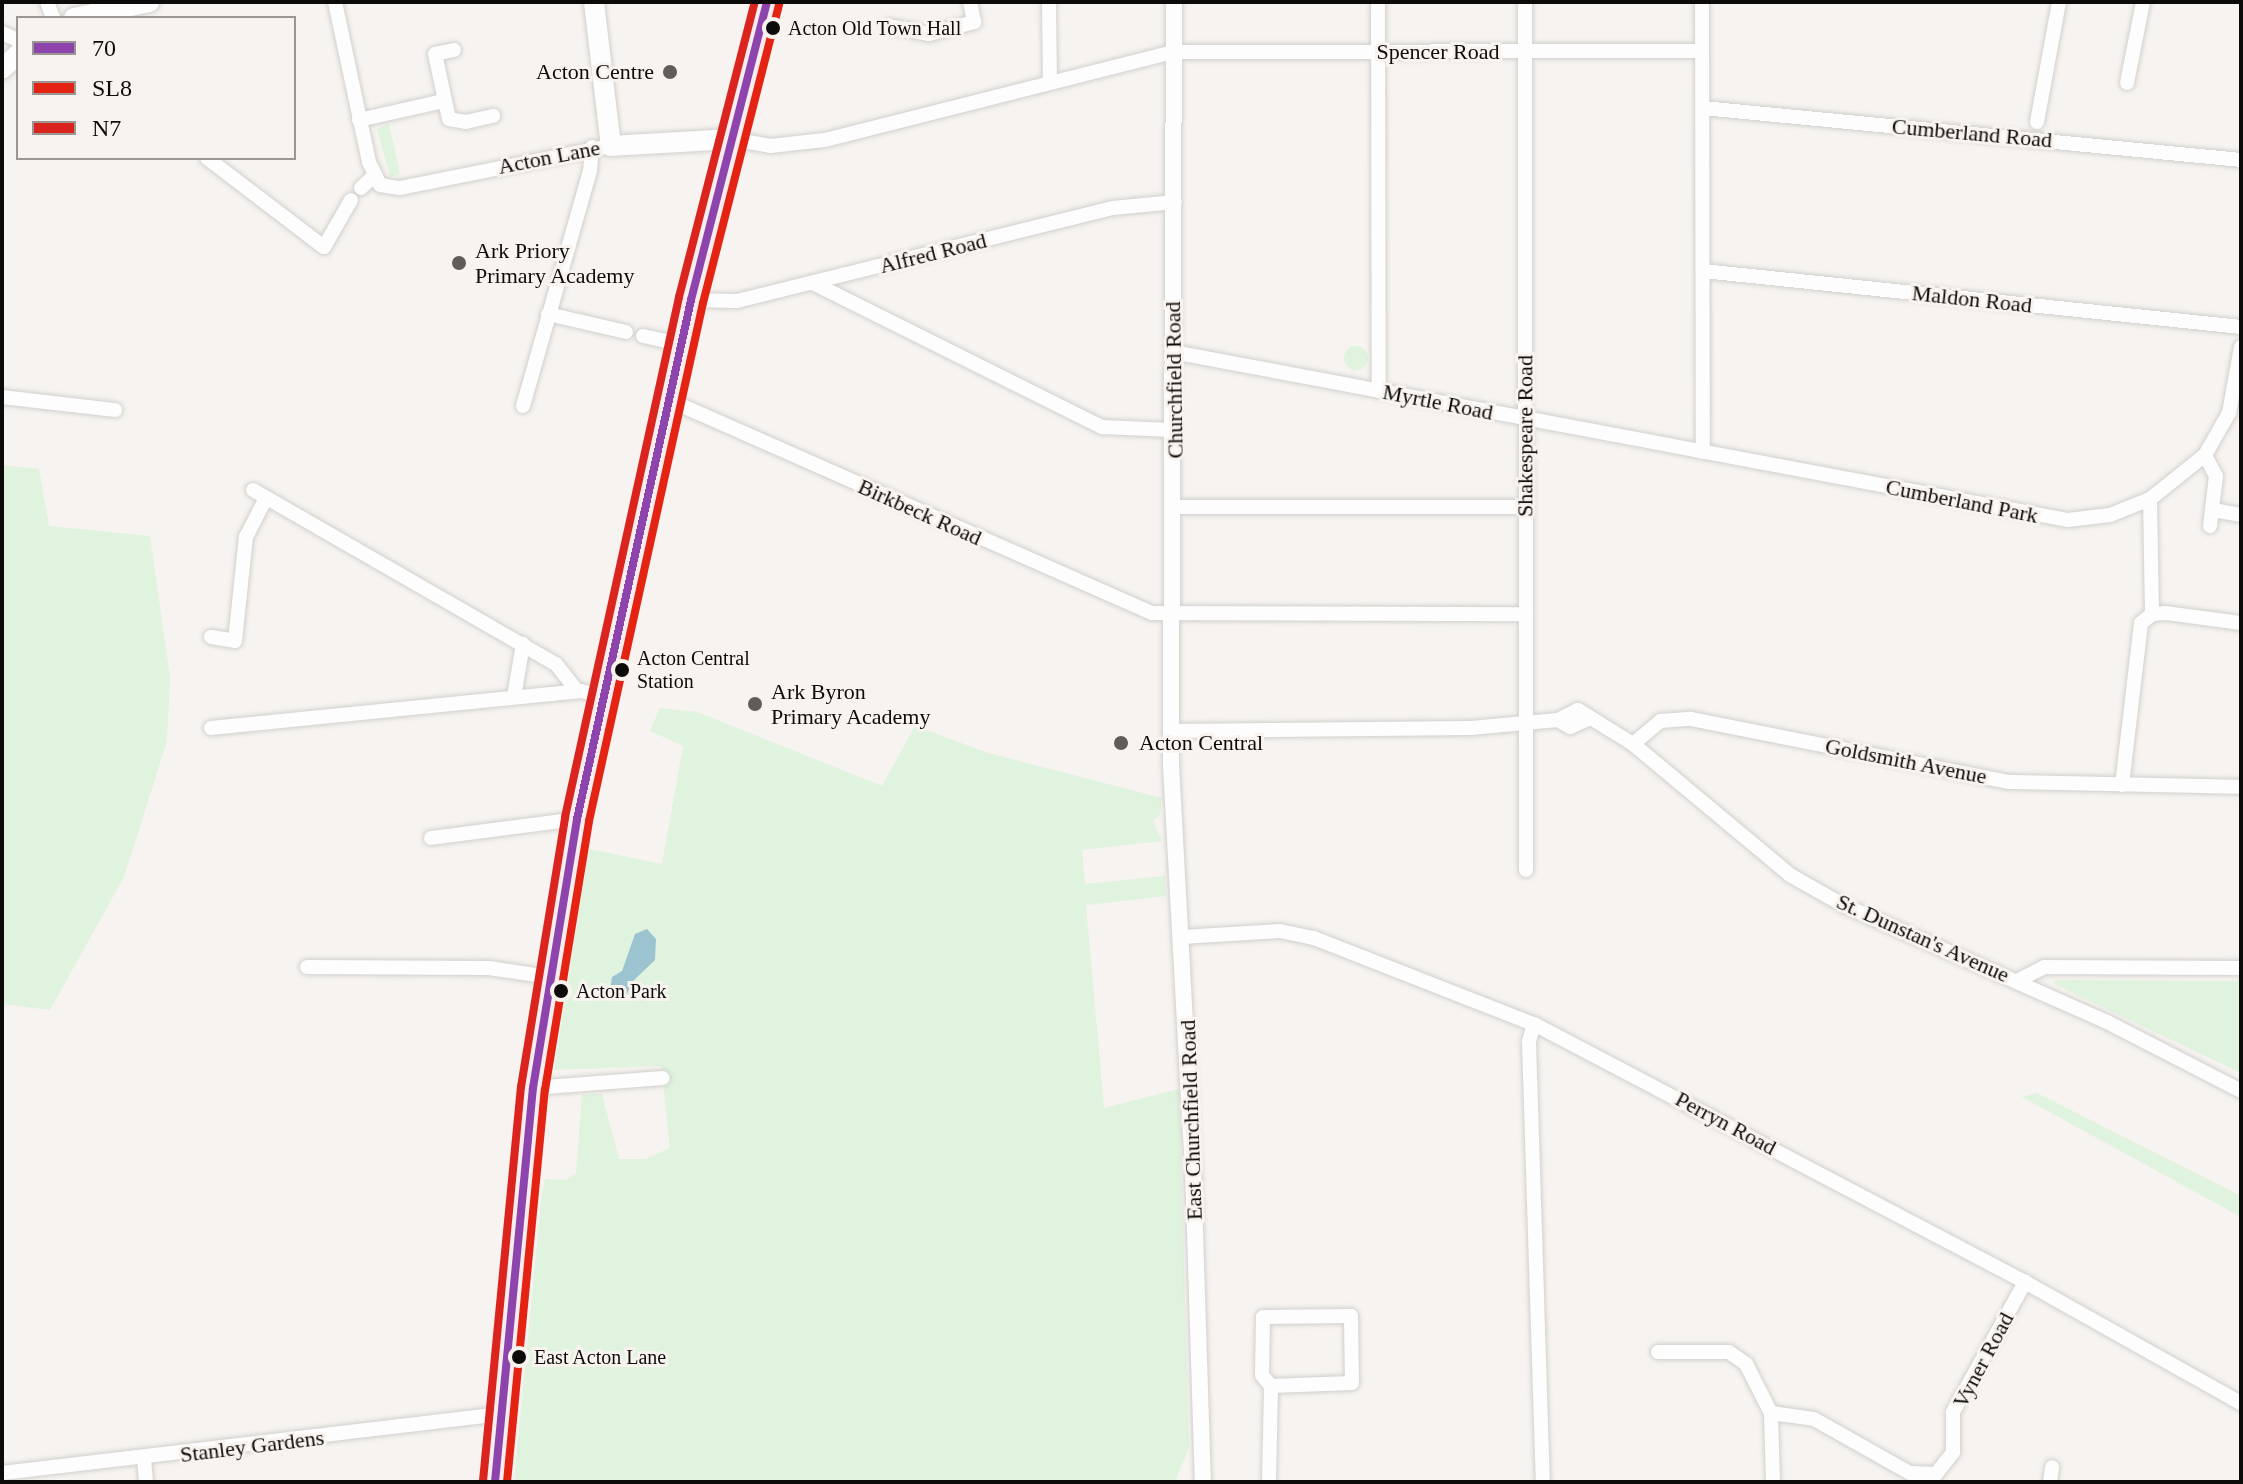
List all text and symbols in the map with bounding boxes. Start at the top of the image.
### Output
legend [16,16,296,160]
place label: Acton Old Town Hall [788,16,962,40]
marker: Acton Old Town Hall [765,20,781,36]
text: 70 [92,35,116,61]
street label: Spencer Road [1377,39,1499,65]
place label: Acton Centre [536,59,654,85]
marker: Acton Centre [661,63,679,81]
text: SL8 [92,75,132,101]
street label: Cumberland Road [1891,113,2053,153]
text: N7 [92,115,121,141]
street label: Acton Lane [496,134,602,180]
street label: Alfred Road [877,227,989,279]
place label: Ark Priory Primary Academy [475,237,636,288]
marker: Ark Priory Primary Academy [450,254,468,272]
street label: Maldon Road [1911,280,2033,318]
street label: Churchfield Road [1159,301,1189,459]
street label: Shakespeare Road [1512,355,1538,517]
street label: Myrtle Road [1381,378,1495,426]
street label: Birkbeck Road [854,473,986,551]
street label: Cumberland Park [1884,473,2040,529]
place label: Acton Central Station [637,646,750,693]
marker: Acton Central Station [614,662,630,678]
place label: Ark Byron Primary Academy [771,678,932,730]
marker: Ark Byron Primary Academy [746,695,764,713]
place label: Acton Central [1139,730,1263,756]
marker: Acton Central [1110,732,1132,754]
street label: Goldsmith Avenue [1822,732,1990,790]
street label: St. Dunstan's Avenue [1832,888,2014,988]
place label: Acton Park [576,979,667,1003]
marker: Acton Park [553,983,569,999]
street label: East Churchfield Road [1174,1019,1208,1221]
street label: Perryn Road [1671,1085,1781,1161]
street label: Vyner Road [1947,1308,2019,1412]
place label: East Acton Lane [534,1345,667,1369]
marker: East Acton Lane [511,1349,527,1365]
street label: Stanley Gardens [179,1424,325,1468]

